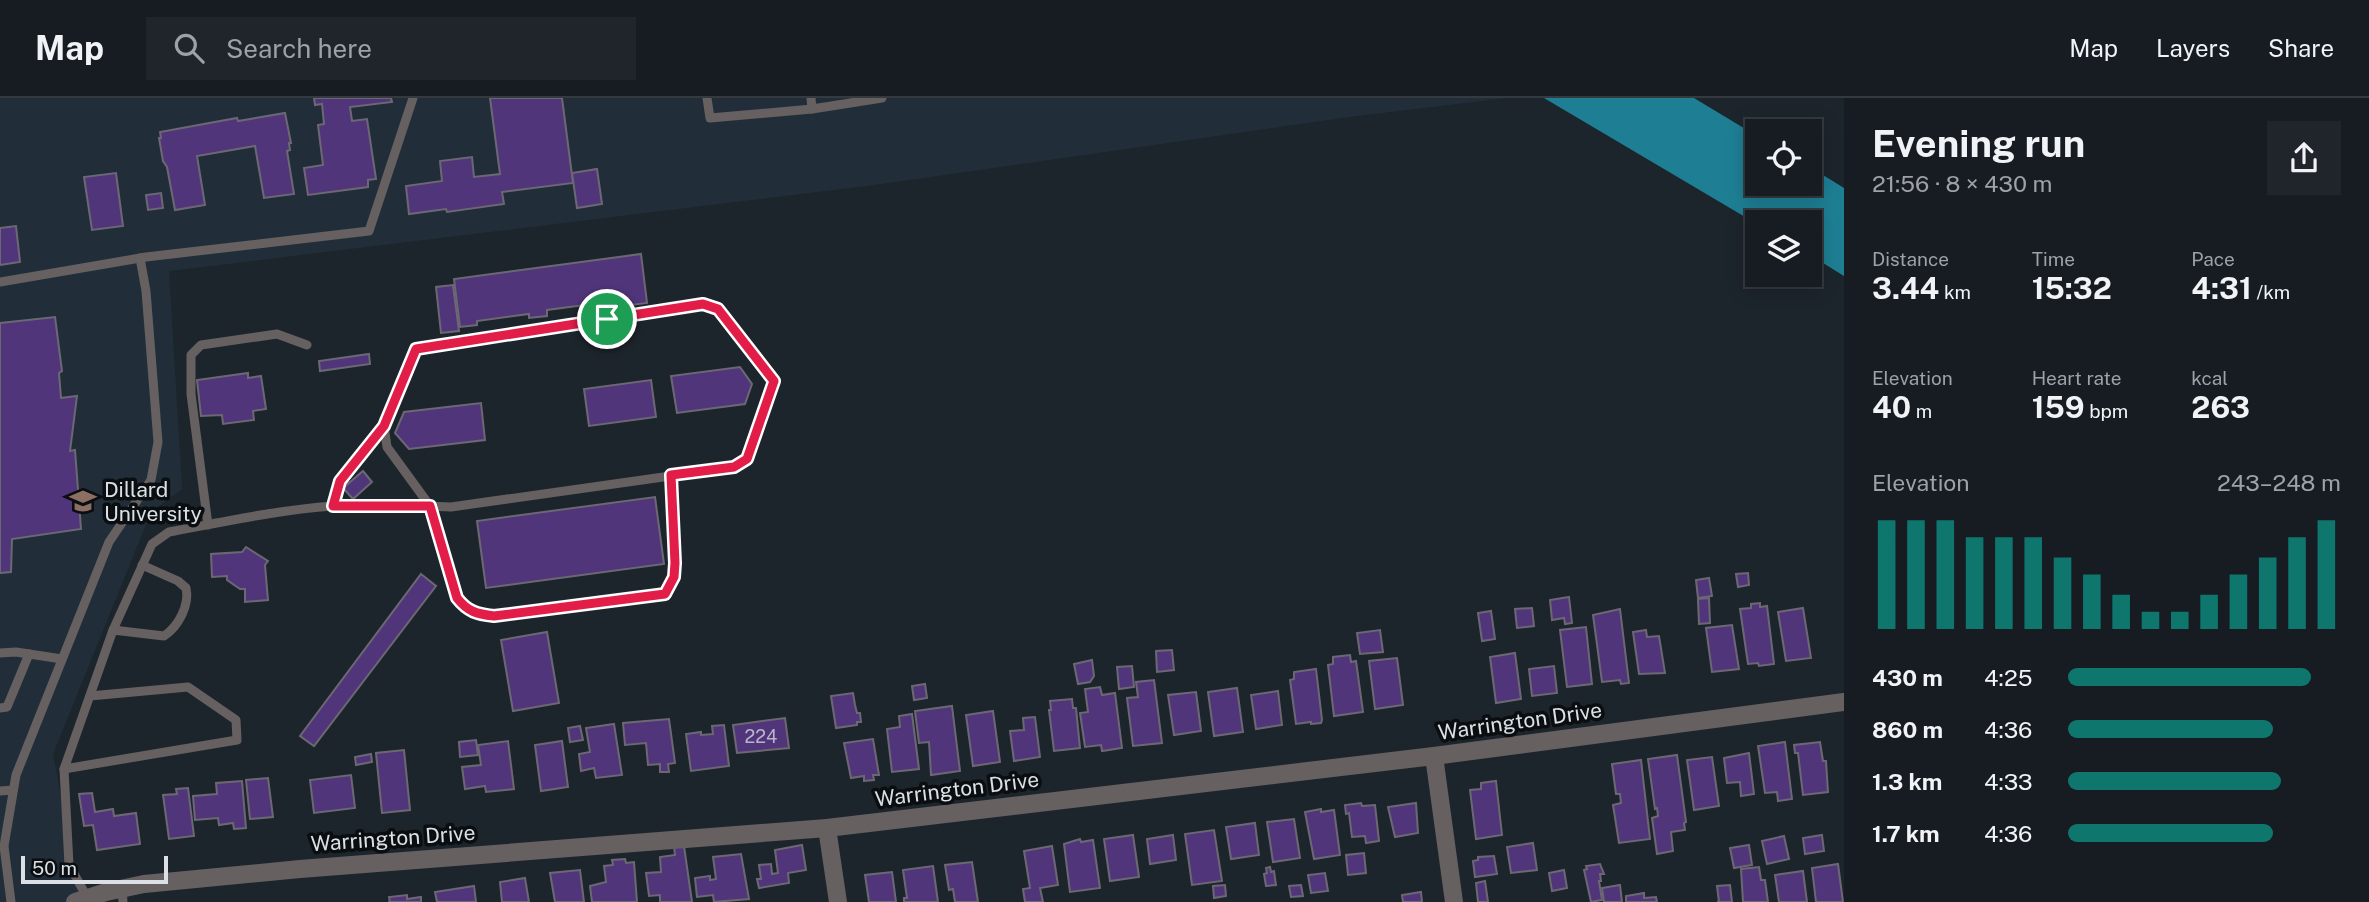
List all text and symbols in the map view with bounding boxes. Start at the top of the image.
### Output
search box [146,17,636,80]
text: Map [35,29,104,67]
icon: search [170,29,208,67]
text: Search here [226,33,372,64]
text: Map [2069,34,2118,62]
text: Layers [2156,34,2230,62]
text: Share [2268,34,2334,62]
map controls [1745,119,1822,287]
button: locate [1745,119,1822,196]
text: Evening run [1872,121,2085,166]
button: share [2267,121,2341,195]
text: 21:56 · 8 × 430 m [1872,170,2052,197]
button: layers [1745,210,1822,287]
text: Distance [1872,248,1949,270]
text: Time [2032,248,2075,270]
text: Pace [2191,248,2235,270]
text: 3.44 [1872,270,1939,306]
text: 15:32 [2032,270,2112,306]
text: 4:31 [2191,270,2252,306]
text: km [1939,281,1971,303]
text: /km [2252,281,2290,303]
pin [577,289,637,349]
icon: arrive [588,300,626,338]
text: Elevation [1872,367,1953,389]
text: Heart rate [2032,367,2121,389]
text: kcal [2191,367,2228,389]
text: 40 [1872,389,1911,425]
text: 159 [2032,389,2085,425]
text: 263 [2191,389,2250,425]
text: m [1911,400,1932,422]
text: bpm [2085,400,2128,422]
text: Elevation [1872,469,1970,496]
text: 243–248 m [2217,469,2341,496]
place label: Dillard University [104,477,202,526]
school or university icon: Dillard University [68,486,98,516]
text: 430 m [1872,664,1943,691]
text: 4:25 [1984,664,2033,691]
street label: Warrington Drive [1437,697,1603,745]
text: 860 m [1872,716,1943,743]
text: 4:36 [1984,716,2032,743]
house number: 224 [745,726,777,747]
street label: Warrington Drive [874,767,1040,811]
text: 1.3 km [1872,768,1942,795]
text: 4:33 [1984,768,2032,795]
street label: Warrington Drive [310,820,476,856]
text: 1.7 km [1872,820,1940,847]
text: 4:36 [1984,820,2032,847]
scale bar [21,853,168,885]
text: 50 m [32,857,77,879]

